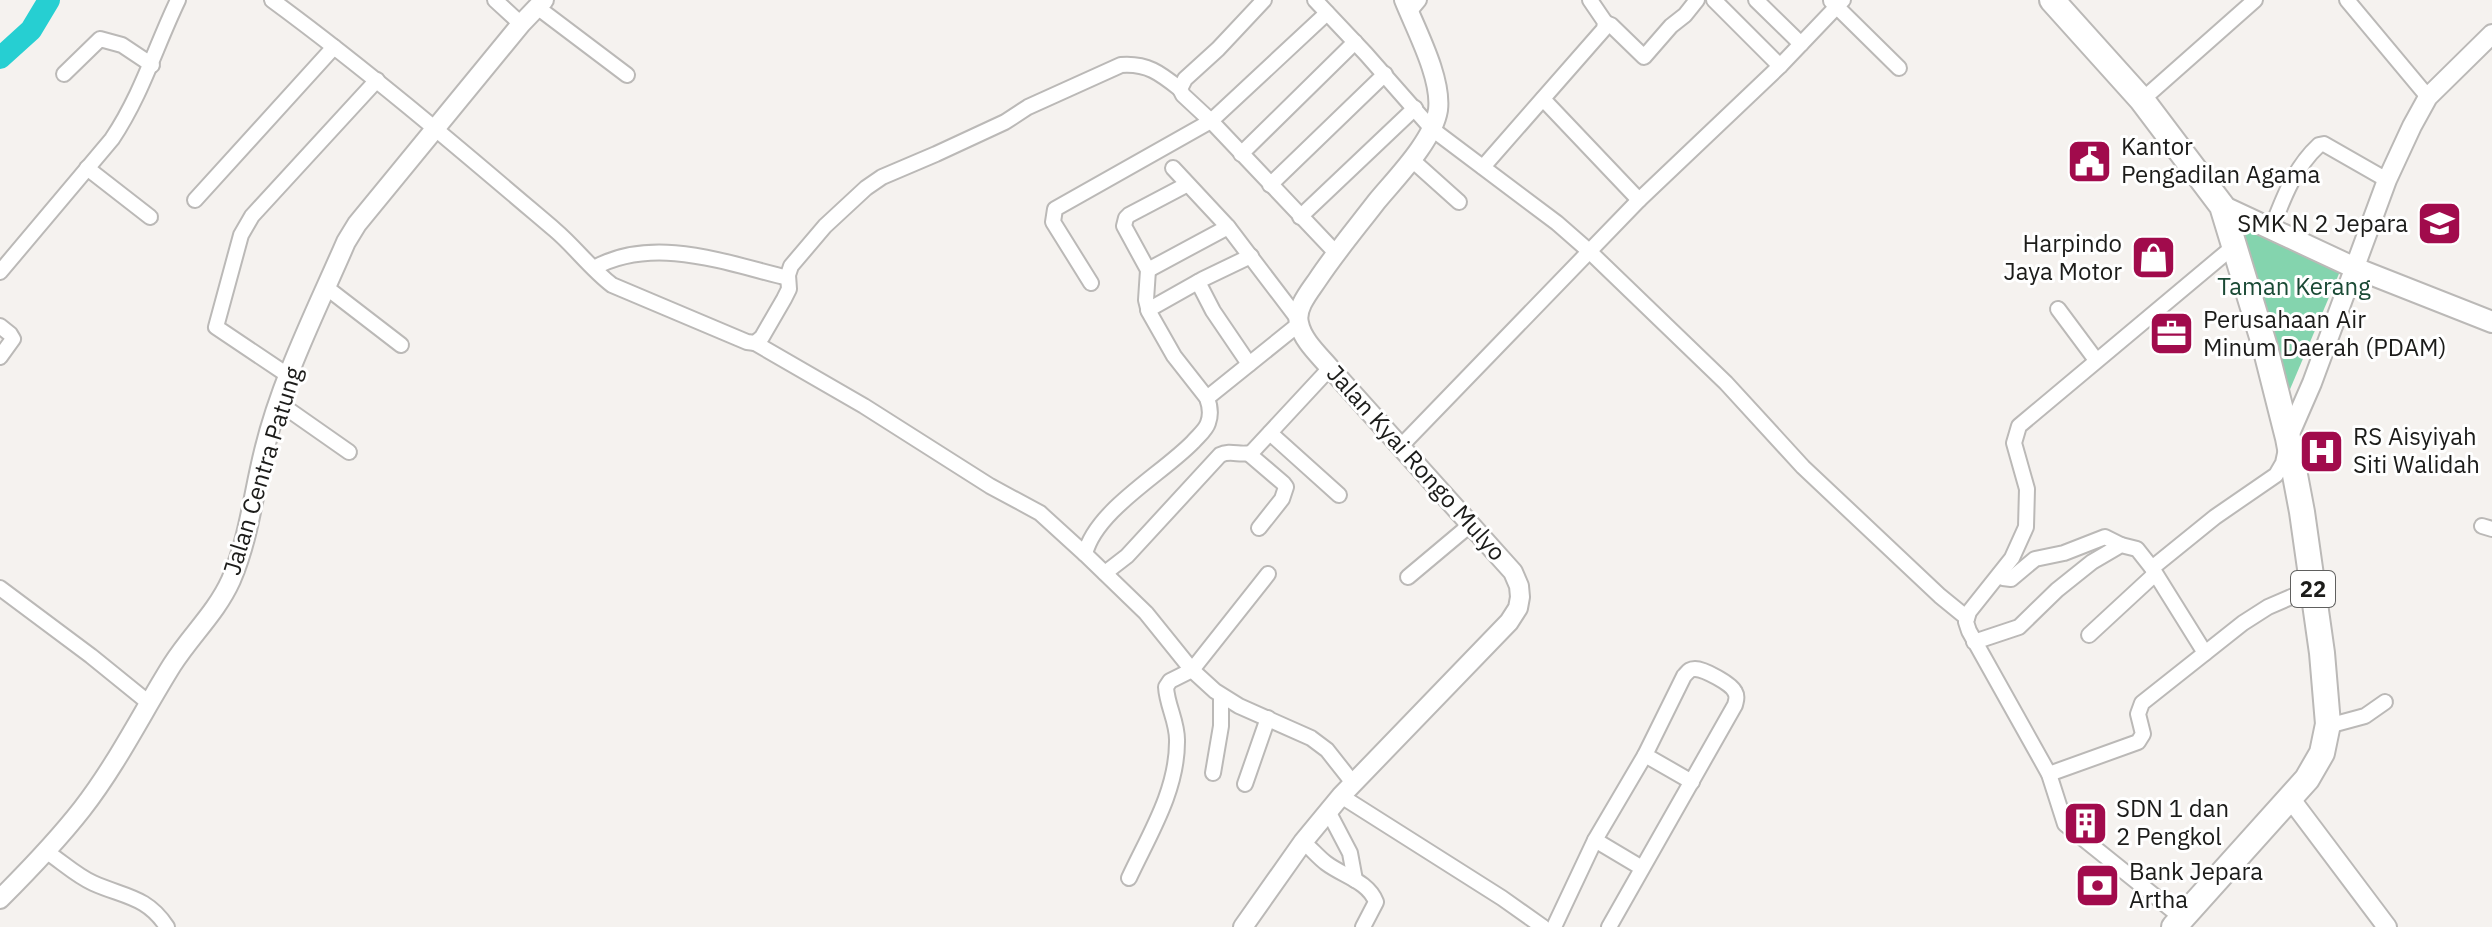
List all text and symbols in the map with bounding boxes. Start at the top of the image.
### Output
place label: Kantor Pengadilan Agama [2121,130,2321,190]
public building icon: Kantor Pengadilan Agama [2066,137,2114,185]
school or university icon: SMK N 2 Jepara [2415,200,2463,248]
place label: SMK N 2 Jepara [2237,207,2408,239]
place label: Harpindo Jaya Motor [2003,227,2122,287]
shop icon: Harpindo Jaya Motor [2129,234,2177,282]
park label: Taman Kerang [2217,270,2371,302]
place label: Perusahaan Air Minum Daerah (PDAM) [2203,303,2447,363]
office icon: Perusahaan Air Minum Daerah (PDAM) [2148,310,2196,358]
street label: Jalan Kyai Rongo Mulyo [1320,358,1513,567]
street label: Jalan Centra Patung [215,362,309,579]
place label: RS Aisyiyah Siti Walidah [2353,420,2480,480]
hospital icon: RS Aisyiyah Siti Walidah [2298,427,2346,475]
road number: 22 [2291,571,2335,607]
place label: SDN 1 dan 2 Pengkol [2116,792,2229,852]
building icon: SDN 1 dan 2 Pengkol [2061,799,2109,847]
place label: Bank Jepara Artha [2129,855,2263,915]
bank icon: Bank Jepara Artha [2074,862,2122,910]

